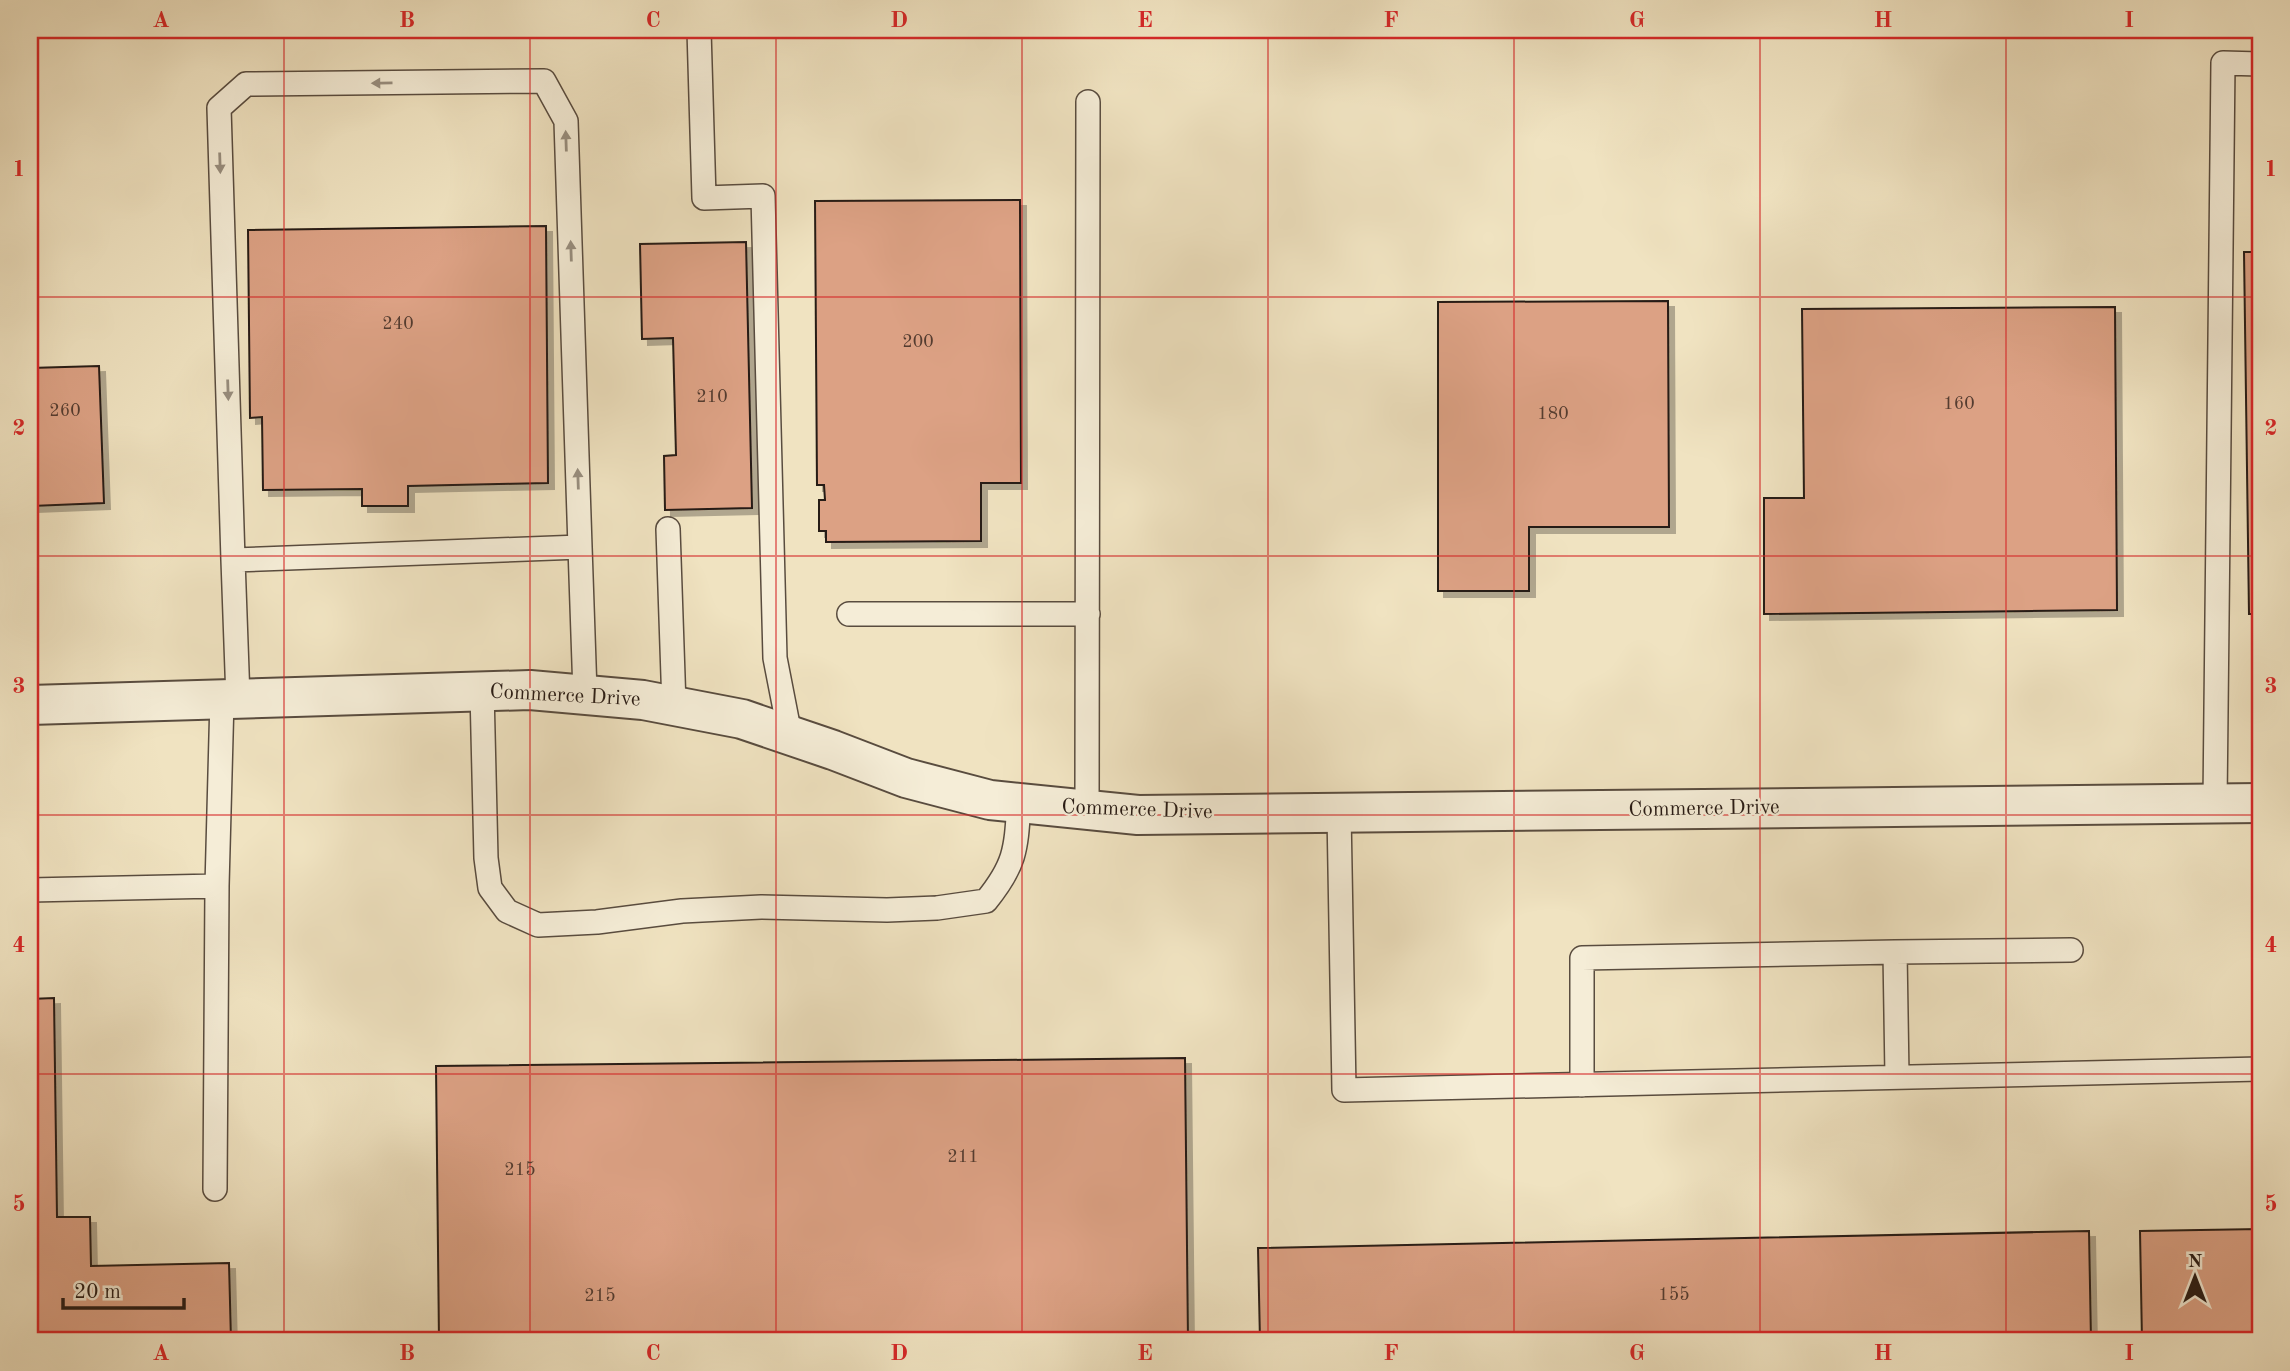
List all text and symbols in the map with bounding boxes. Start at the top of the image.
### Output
text: A [152,9,170,32]
text: B [399,9,415,32]
text: C [645,9,661,32]
text: D [890,9,908,32]
text: E [1137,9,1153,32]
text: F [1383,9,1399,32]
text: G [1629,9,1645,32]
text: H [1874,9,1892,32]
text: I [2124,9,2134,32]
one-way arrow [371,77,393,89]
one-way arrow [561,130,572,152]
one-way arrow [215,152,226,174]
text: 1 [12,158,26,181]
text: 1 [2264,158,2278,181]
one-way arrow [565,240,576,262]
house number: 240 [382,315,414,333]
house number: 200 [902,333,934,351]
one-way arrow [222,379,233,401]
house number: 210 [696,388,728,406]
house number: 160 [1943,395,1975,413]
house number: 260 [49,402,81,420]
house number: 180 [1537,405,1569,423]
text: 2 [12,417,26,440]
text: 2 [2264,417,2278,440]
one-way arrow [573,467,584,489]
text: 3 [12,675,26,698]
text: 3 [2264,675,2278,698]
street label: Commerce Drive [489,682,641,710]
street label: Commerce Drive [1061,797,1213,823]
street label: Commerce Drive [1628,797,1780,821]
text: 4 [12,934,26,957]
text: 4 [2264,934,2278,957]
house number: 211 [947,1148,979,1166]
house number: 215 [504,1161,536,1179]
text: 5 [12,1193,26,1216]
text: 5 [2264,1193,2278,1216]
north arrow [2160,1242,2230,1312]
text: N [2188,1253,2203,1272]
scale bar [63,1266,184,1310]
text: 20 m [74,1282,121,1303]
house number: 155 [1658,1286,1690,1304]
house number: 215 [584,1287,616,1305]
text: A [152,1342,170,1365]
text: B [399,1342,415,1365]
text: C [645,1342,661,1365]
text: D [890,1342,908,1365]
text: E [1137,1342,1153,1365]
text: F [1383,1342,1399,1365]
text: G [1629,1342,1645,1365]
text: H [1874,1342,1892,1365]
text: I [2124,1342,2134,1365]

